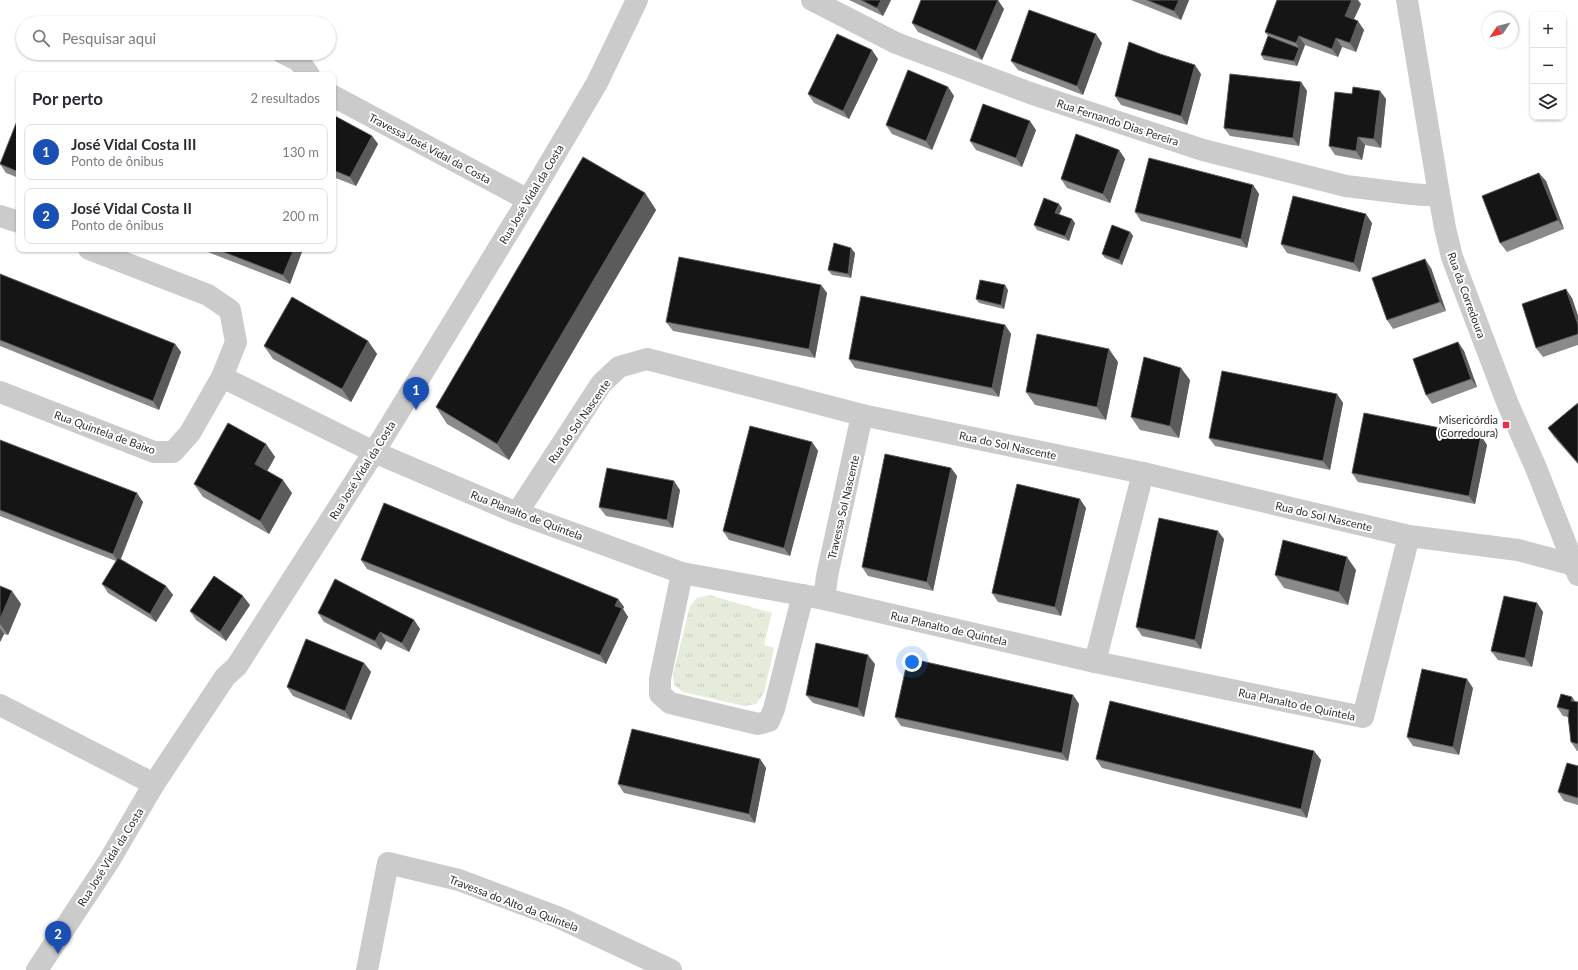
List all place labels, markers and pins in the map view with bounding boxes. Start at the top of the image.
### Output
pin: 1 [403,377,429,410]
place label: Misericórdia (Corredoura) [1438,413,1498,439]
marker: Misericórdia (Corredoura) [1501,420,1511,430]
pin: 2 [45,921,71,954]

